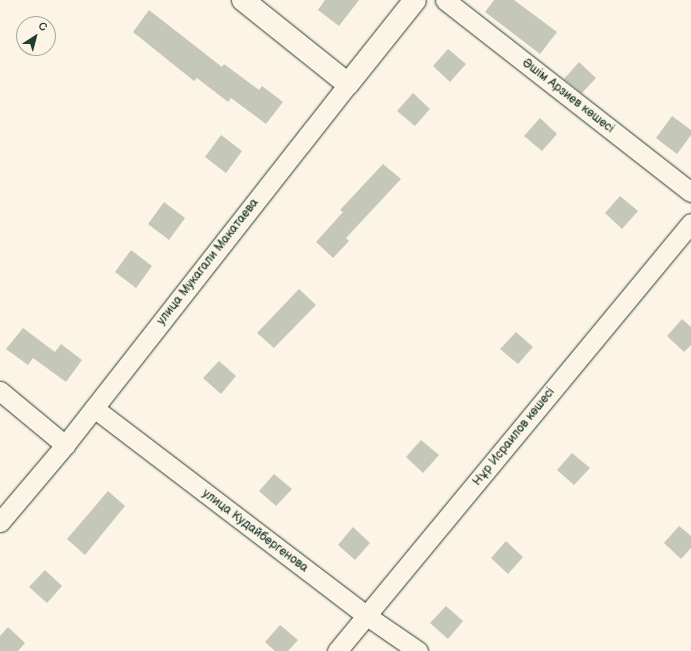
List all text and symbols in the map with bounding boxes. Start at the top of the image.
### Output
north arrow [16,16,56,56]
text: С [36,19,50,34]
street label: Әшім Арзиев көшесі [519,56,617,136]
street label: улица Мукагали Макатаева [154,196,262,328]
street label: Нұр Исраилов көшесі [470,385,558,489]
street label: улица Кудайбергенова [199,486,311,576]

